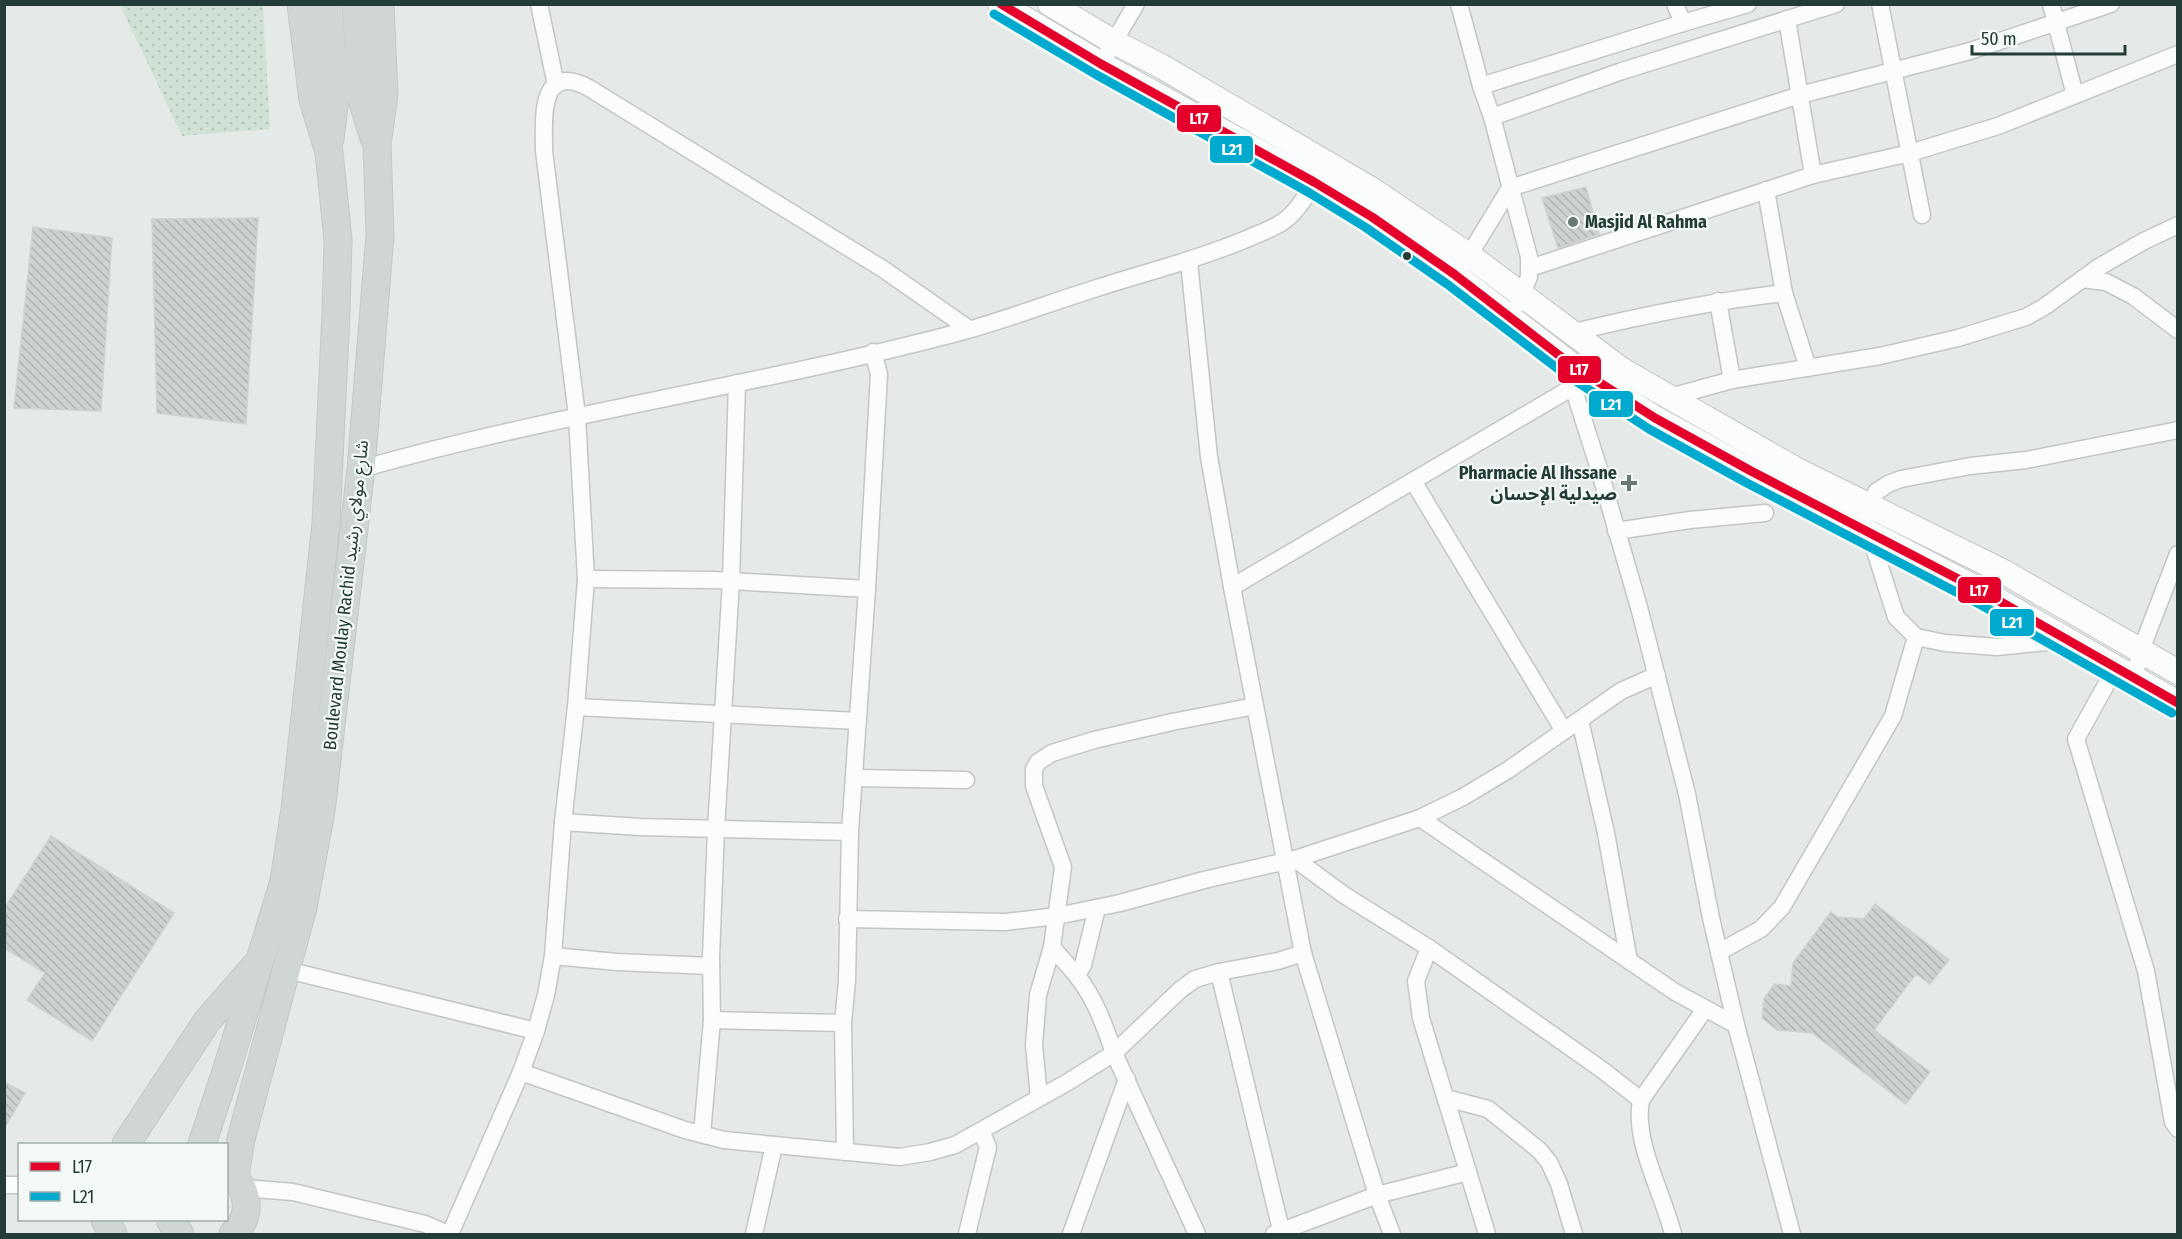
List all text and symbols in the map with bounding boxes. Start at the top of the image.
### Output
scale bar [1972,18,2125,56]
text: 50 m [1981,28,2017,50]
line badge: L17 [1176,104,1222,133]
text: L17 [1189,109,1209,128]
line badge: L21 [1209,135,1254,164]
text: L21 [1221,140,1243,159]
place label: Masjid Al Rahma [1585,211,1707,233]
marker: Masjid Al Rahma [1566,215,1580,229]
unlabelled marker [1401,250,1413,262]
line badge: L17 [1557,355,1602,384]
text: L17 [1569,360,1589,379]
line badge: L21 [1588,390,1634,418]
text: L21 [1600,395,1622,414]
street label: Boulevard Moulay Rachid شارع مولاي رشيد [319,439,376,752]
place label: Pharmacie Al Ihssane صيدلية الإحسان [1459,462,1617,506]
marker: Pharmacie Al Ihssane صيدلية الإحسان [1622,476,1636,490]
line badge: L17 [1957,576,2002,604]
text: L17 [1969,581,1989,600]
line badge: L21 [1989,608,2035,637]
text: L21 [2001,613,2023,632]
legend [18,1143,228,1221]
text: L17 [72,1156,92,1178]
text: L21 [72,1186,94,1208]

